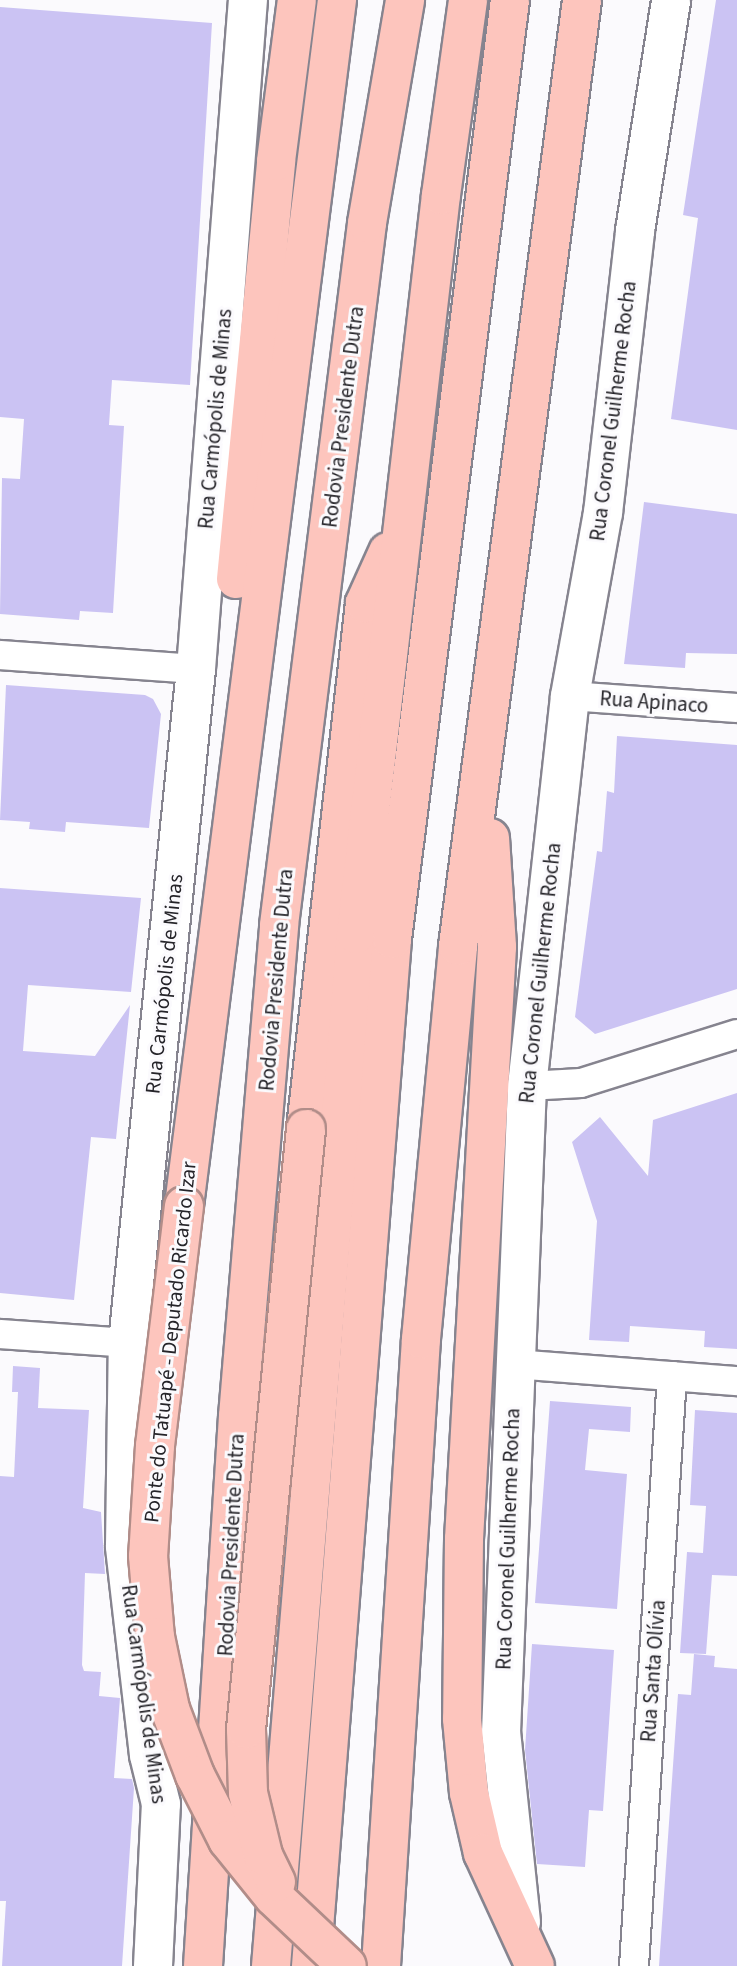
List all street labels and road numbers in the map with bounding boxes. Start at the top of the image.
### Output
street label: Rua Coronel Guilherme Rocha [585,279,641,543]
street label: Rodovia Presidente Dutra [317,305,369,529]
street label: Rua Carmópolis de Minas [193,308,237,530]
street label: Rua Apinaco [599,686,709,718]
street label: Rua Coronel Guilherme Rocha [514,841,566,1105]
street label: Rodovia Presidente Dutra [254,868,298,1092]
street label: Rua Carmópolis de Minas [140,873,188,1095]
street label: Ponte do Tatuapé - Deputado Ricardo Izar [138,1160,202,1524]
street label: Rua Coronel Guilherme Rocha [491,1408,525,1670]
street label: Rodovia Presidente Dutra [213,1433,249,1657]
street label: Rua Carmópolis de Minas [116,1583,172,1805]
street label: Rua Santa Olívia [635,1599,671,1743]

